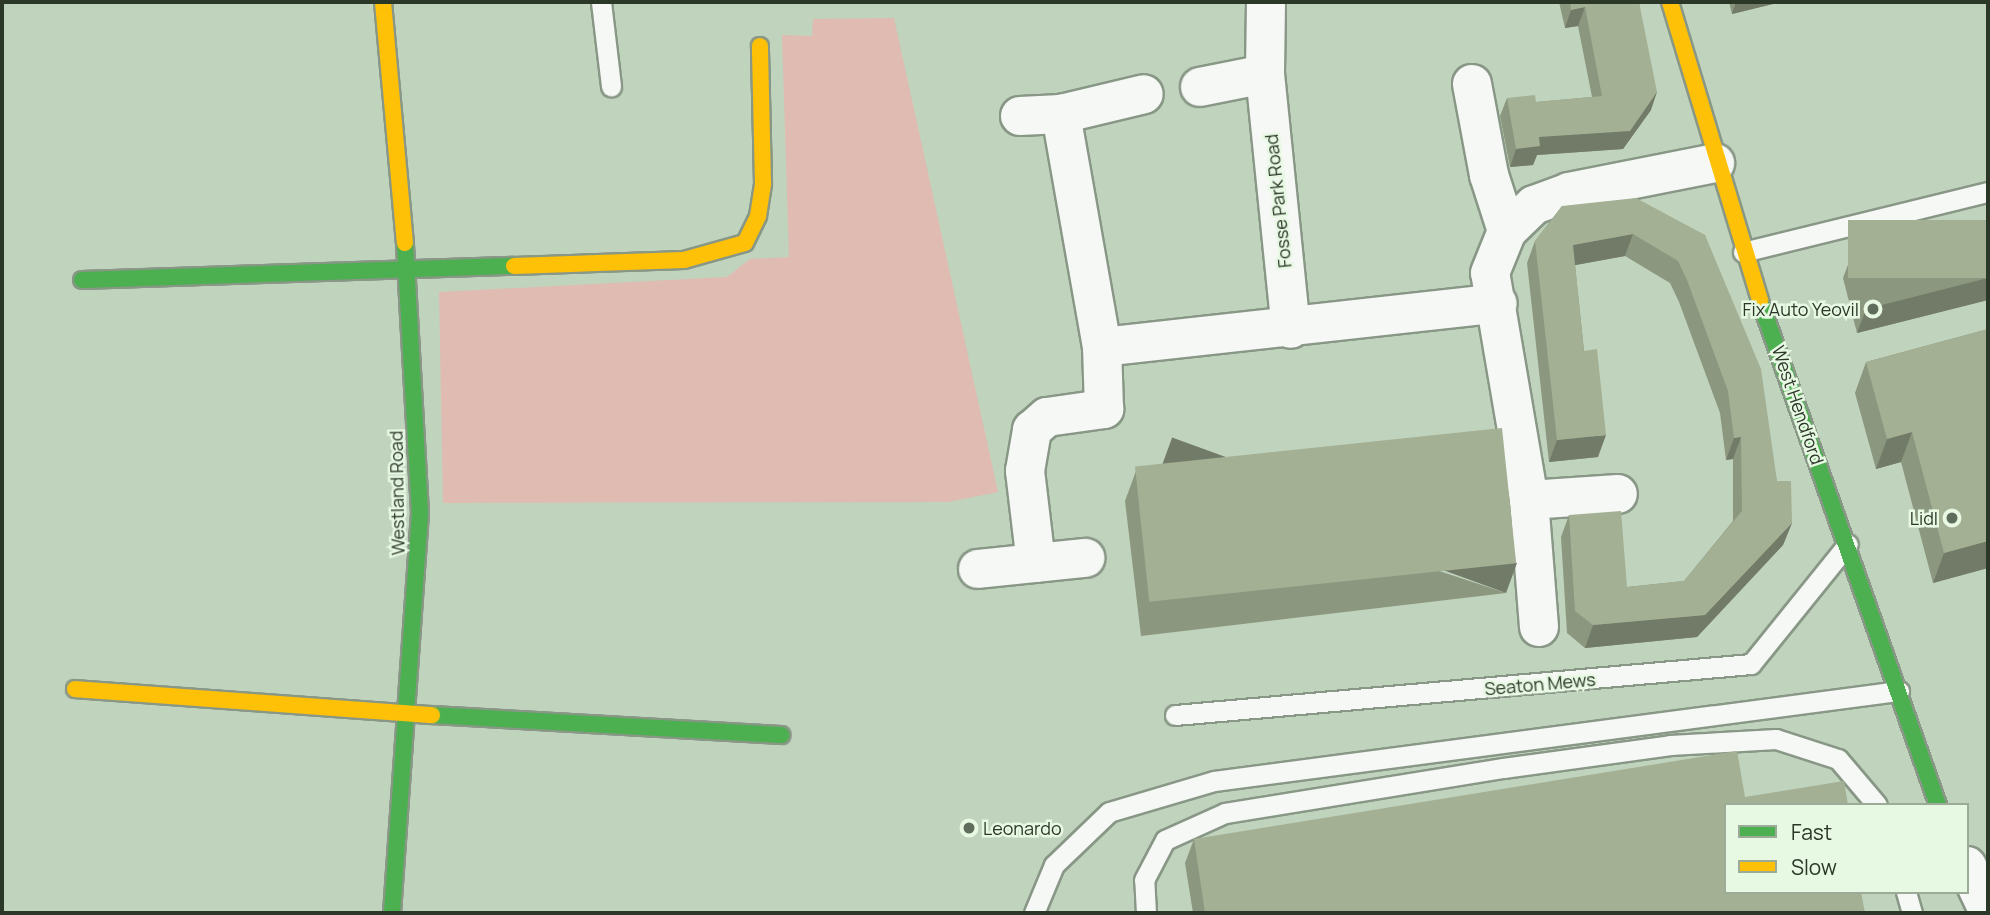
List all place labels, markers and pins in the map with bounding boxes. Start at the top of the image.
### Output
place label: Fix Auto Yeovil [1743,298,1859,320]
marker: Fix Auto Yeovil [1865,301,1881,317]
place label: Lidl [1910,507,1938,529]
marker: Lidl [1944,510,1960,526]
place label: Leonardo [983,817,1062,839]
marker: Leonardo [961,820,977,836]

